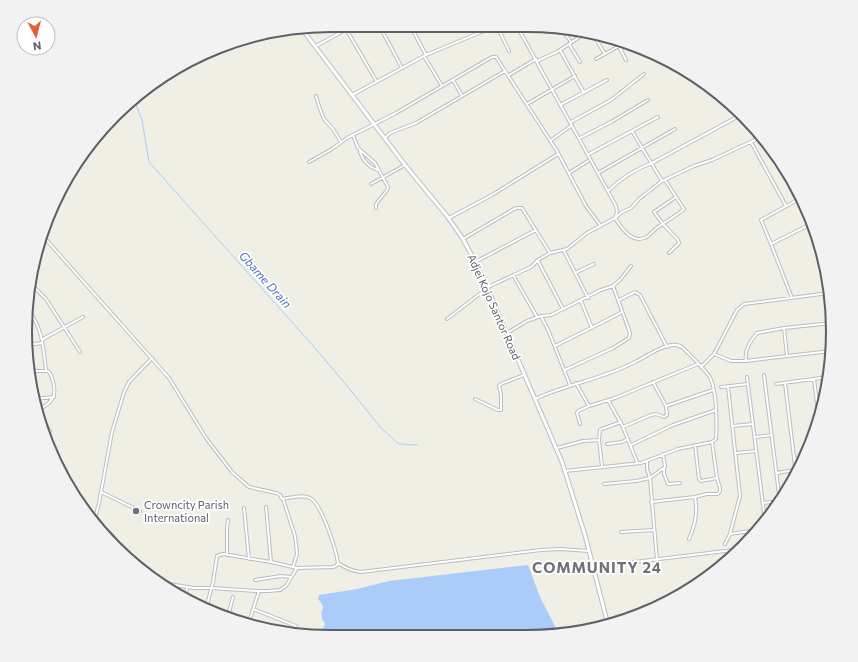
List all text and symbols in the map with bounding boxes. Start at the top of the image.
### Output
north arrow [16,16,56,56]
text: N [32,39,42,53]
water label: Gbame Drain [237,248,295,310]
street label: Adjei Kojo Santor Road [465,252,524,362]
place label: Crowncity Parish International [144,498,229,524]
marker: Crowncity Parish International [131,506,141,516]
district label: COMMUNITY 24 [532,558,662,576]

